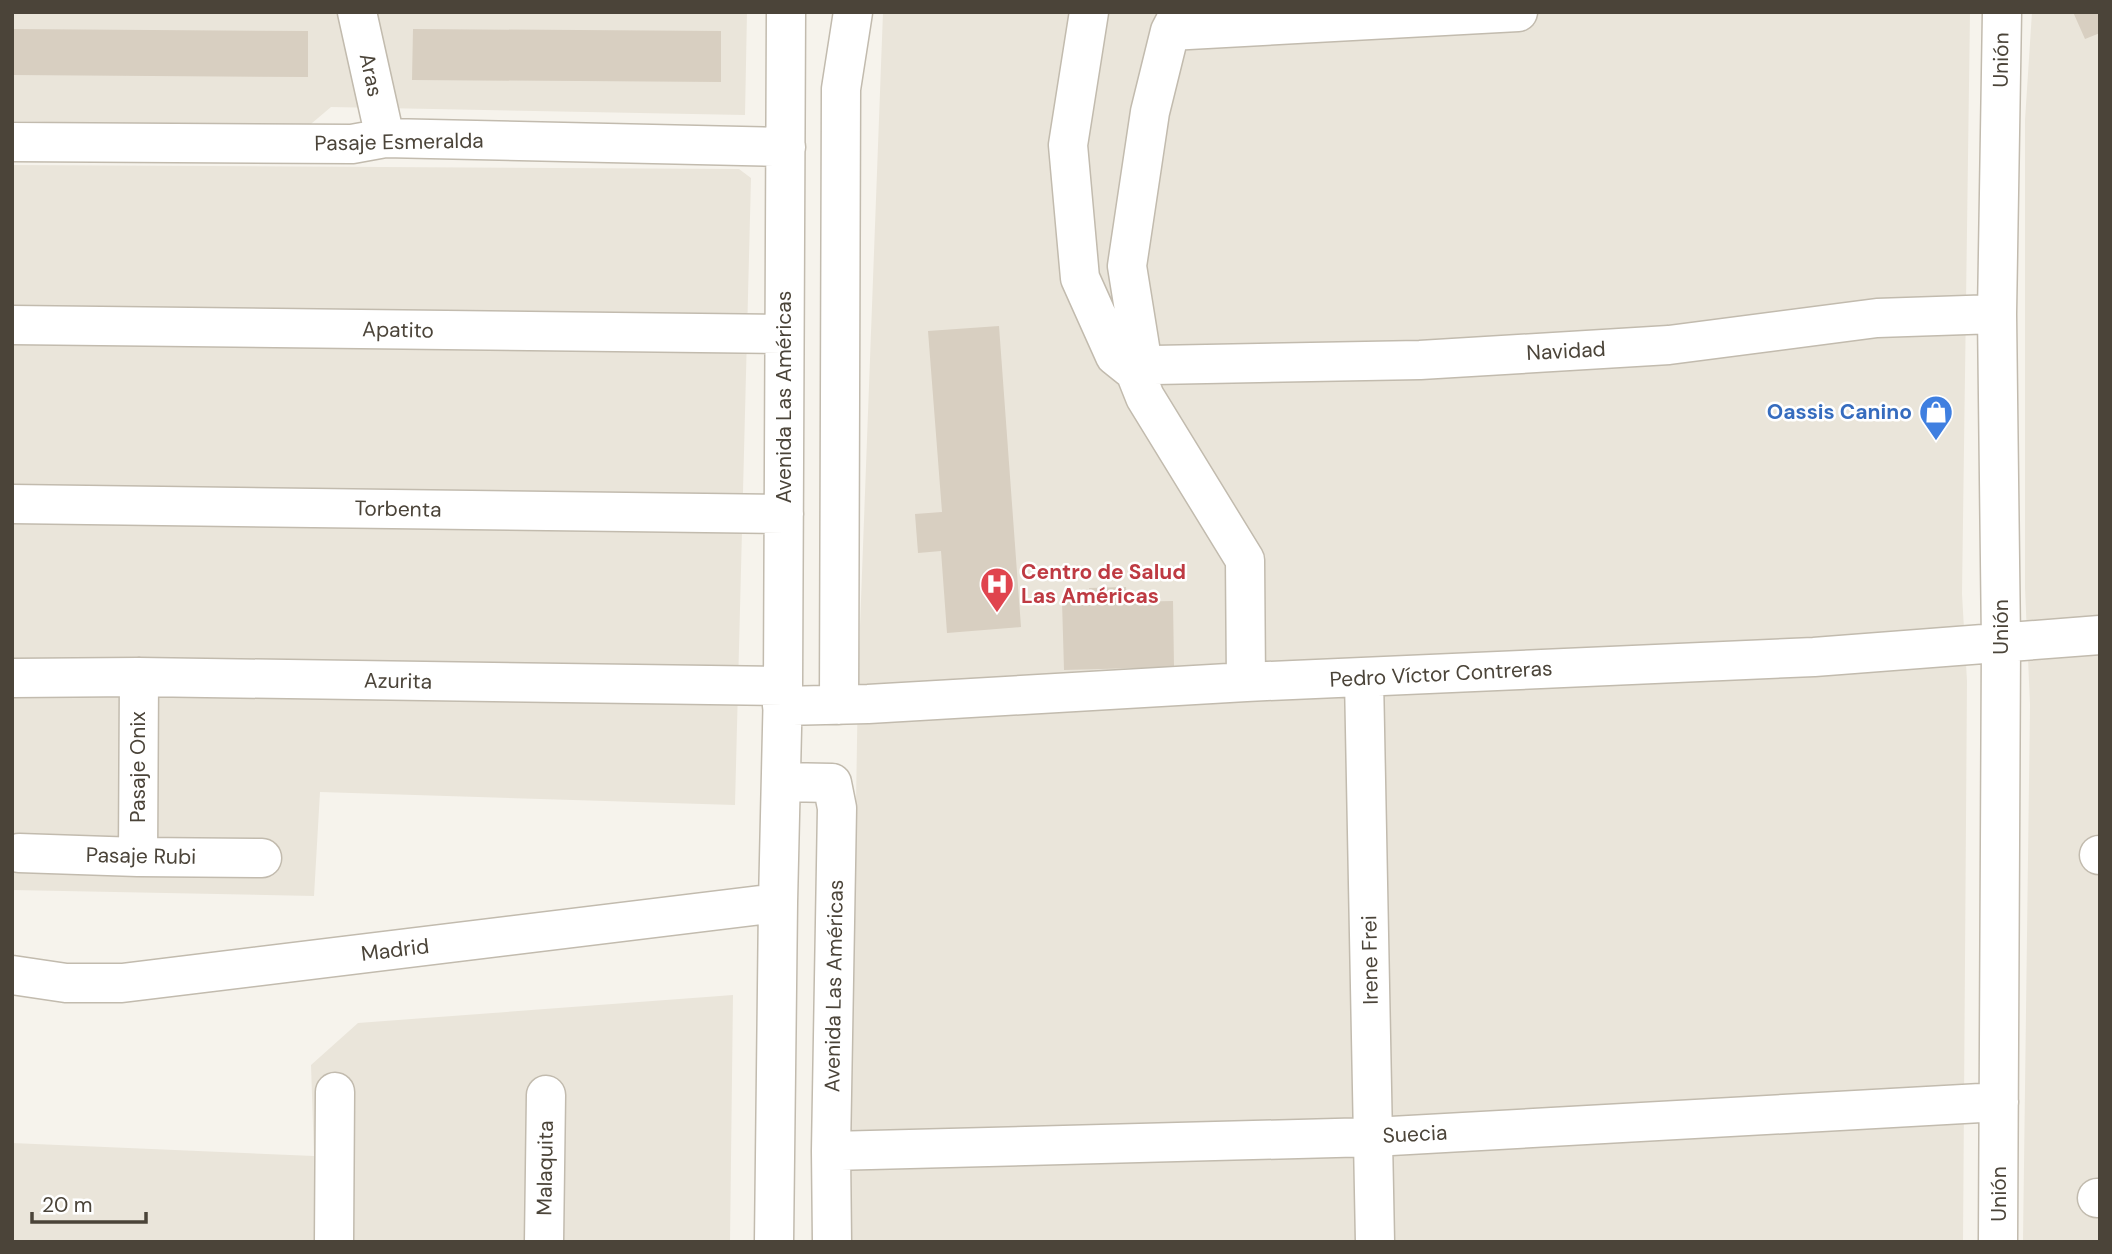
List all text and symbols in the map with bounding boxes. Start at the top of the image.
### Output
street label: Unión [1987,32,2015,88]
street label: Aras [353,51,389,99]
street label: Pasaje Esmeralda [314,127,484,157]
street label: Avenida Las Américas [770,291,798,503]
street label: Apatito [362,315,434,345]
street label: Navidad [1526,335,1606,367]
shop icon: Oassis Canino [1917,393,1955,442]
place label: Oassis Canino [1767,398,1912,426]
street label: Torbenta [354,494,442,524]
place label: Centro de Salud Las Américas [1021,558,1186,610]
hospital icon: Centro de Salud Las Américas [978,565,1016,614]
street label: Unión [1987,599,2015,655]
street label: Pedro Víctor Contreras [1329,654,1553,694]
street label: Azurita [364,666,432,696]
street label: Pasaje Onix [124,711,152,823]
street label: Pasaje Rubi [86,841,196,871]
street label: Avenida Las Américas [818,879,850,1093]
street label: Irene Frei [1355,915,1385,1005]
street label: Madrid [359,932,431,968]
street label: Suecia [1382,1118,1448,1150]
street label: Malaquita [530,1120,560,1216]
street label: Unión [1985,1166,2013,1222]
scale bar [32,1180,145,1224]
text: 20 m [42,1191,93,1219]

